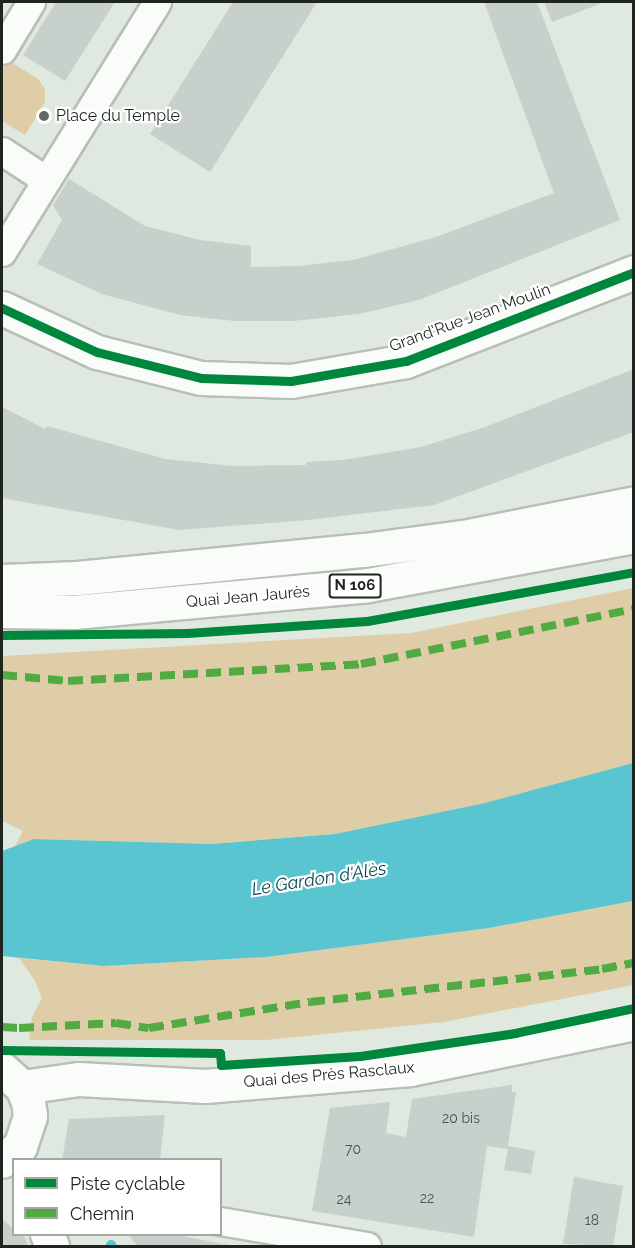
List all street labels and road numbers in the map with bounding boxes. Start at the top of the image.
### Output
street label: Grand'Rue Jean Moulin [387,280,553,356]
road number: N 106 [328,574,382,598]
street label: Quai Jean Jaurès [185,582,311,612]
street label: Quai des Près Rasclaux [243,1058,415,1092]

